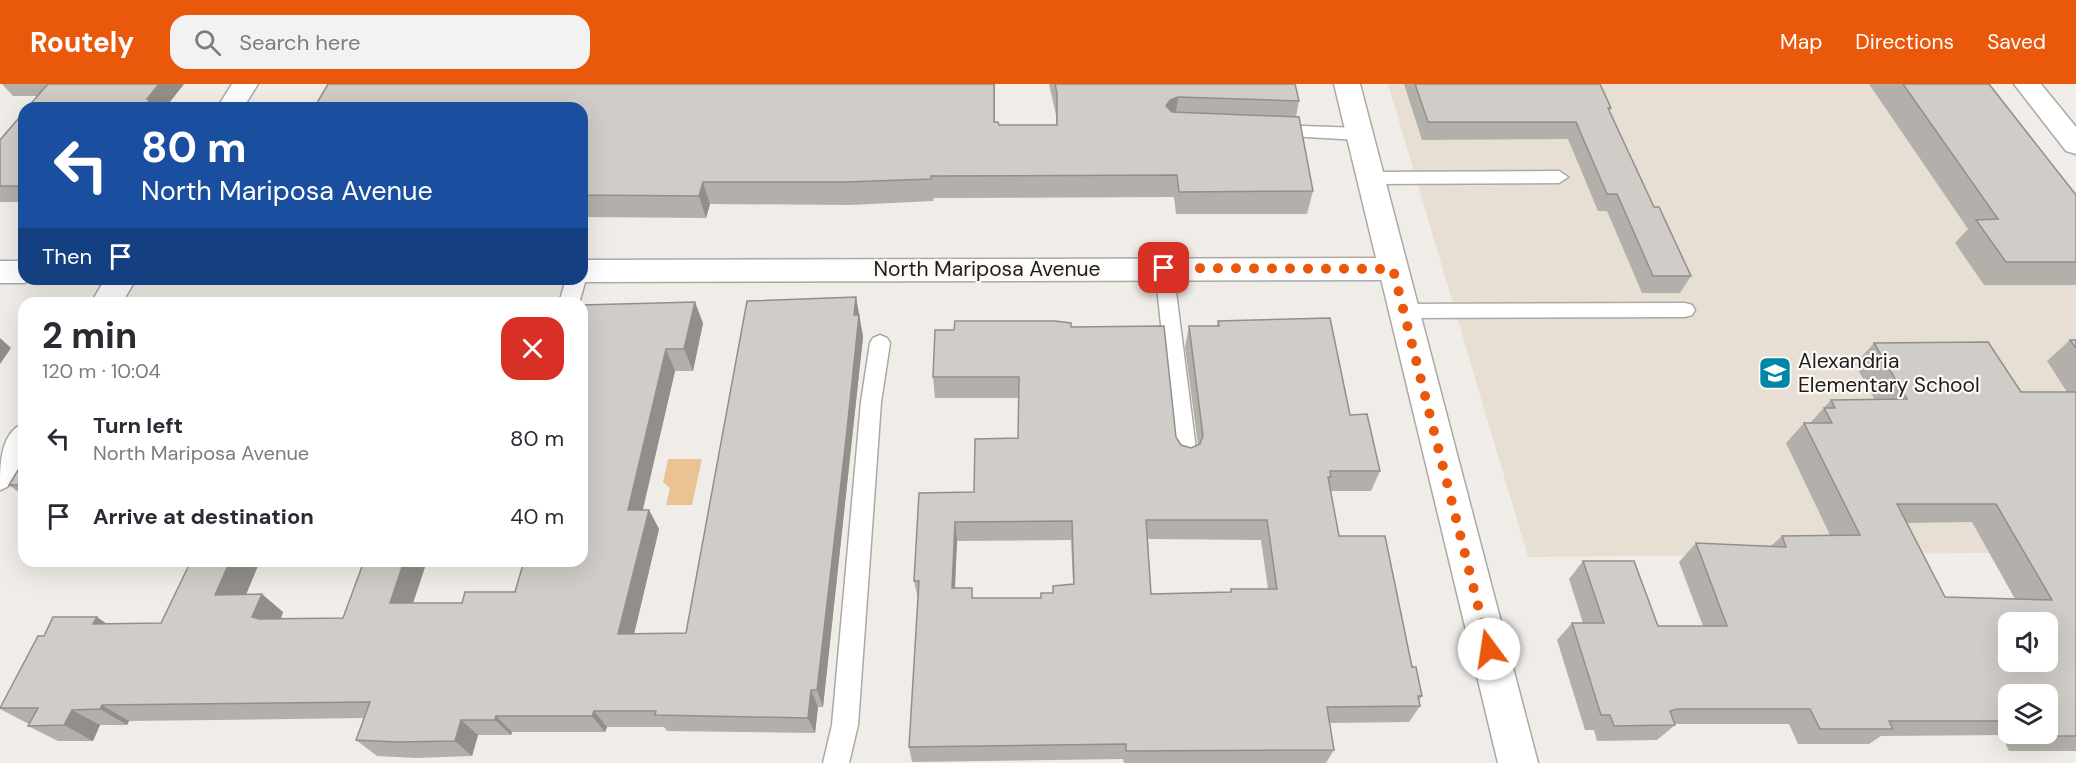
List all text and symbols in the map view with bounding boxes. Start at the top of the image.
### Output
search box [170,15,590,69]
text: Routely [30,24,134,61]
icon: search [191,26,224,59]
text: Search here [239,28,361,57]
text: Map [1780,28,1822,56]
text: Directions [1855,28,1954,56]
text: Saved [1987,28,2046,56]
text: 80 m [141,120,247,175]
icon: left [42,126,120,204]
text: North Mariposa Avenue [141,173,433,208]
icon: arrive [104,240,137,273]
text: Then [42,242,92,271]
pin [1138,242,1189,293]
icon: arrive [1147,251,1180,284]
street label: North Mariposa Avenue [873,255,1101,283]
text: 2 min [42,312,137,359]
button: close [501,317,564,380]
place label: Alexandria Elementary School [1798,347,1980,399]
school or university icon: Alexandria Elementary School [1757,355,1793,391]
text: 120 m · 10:04 [42,358,161,384]
text: Turn left [93,411,183,440]
icon: left [42,422,75,455]
text: 80 m [510,424,564,453]
text: North Mariposa Avenue [93,440,309,466]
icon: arrive [42,500,75,533]
text: Arrive at destination [93,502,314,531]
text: 40 m [510,502,564,531]
map controls [1998,612,2058,744]
button: sound [1998,612,2058,672]
position arrow [1457,617,1521,681]
button: layers [1998,684,2058,744]

